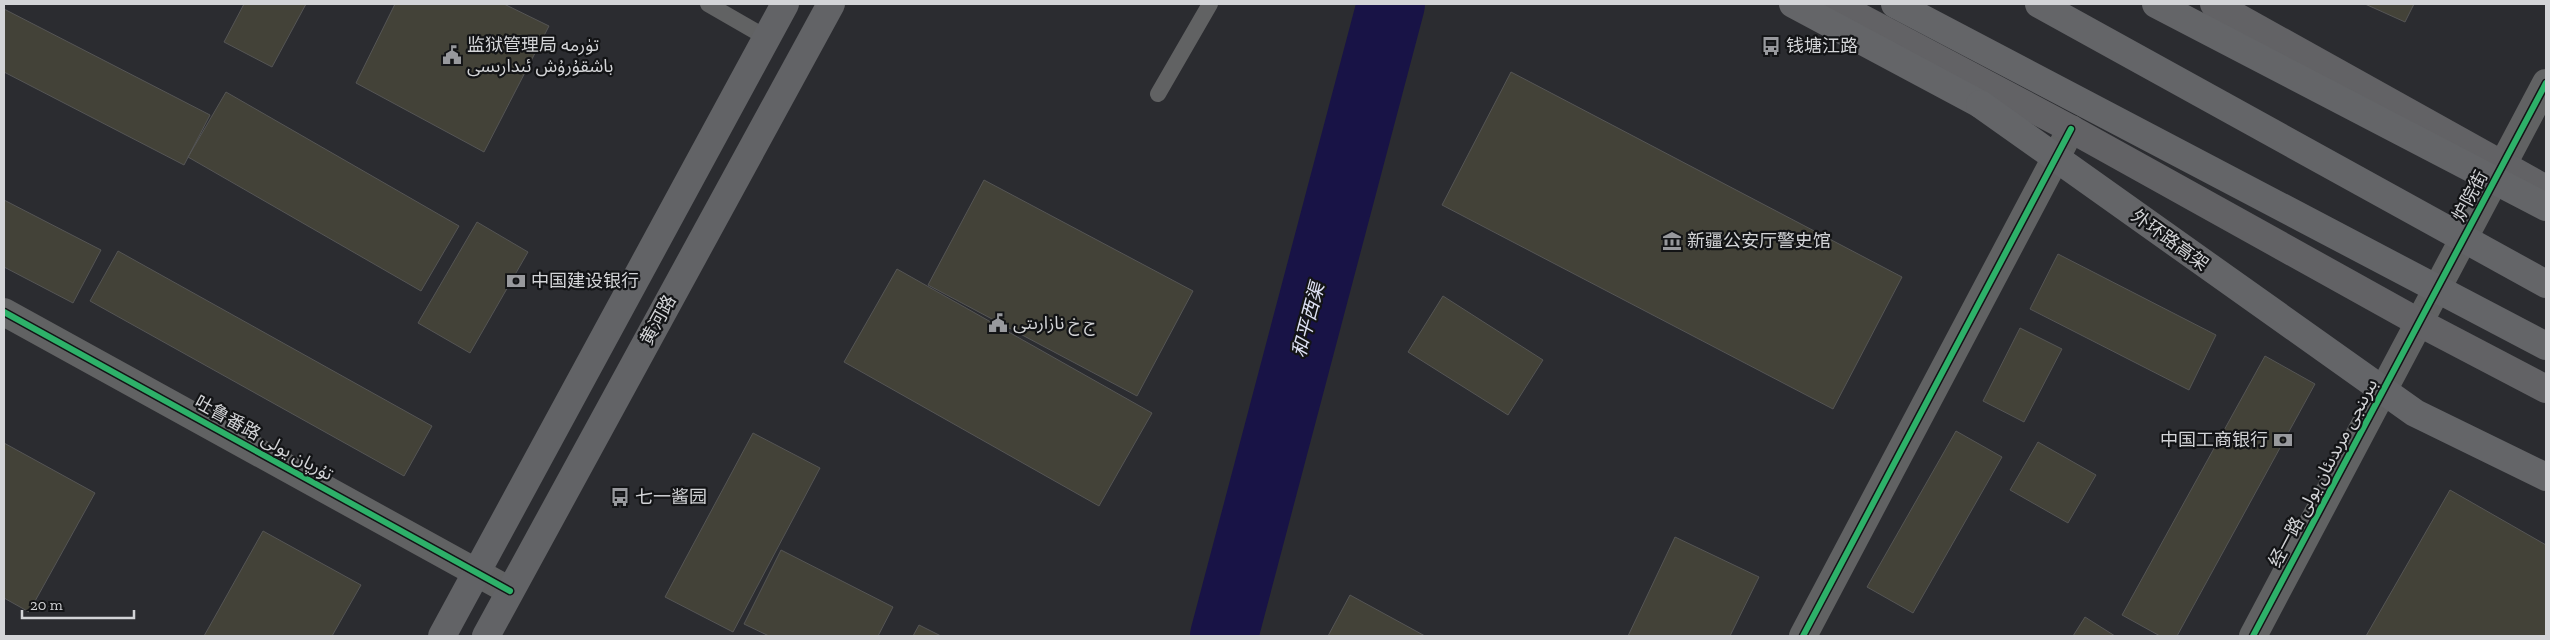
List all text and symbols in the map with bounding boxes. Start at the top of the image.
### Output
place label: 监狱管理局 تۈرمە باشقۇرۇش ئىدارىسى [467,34,613,77]
bus stop icon: 钱塘江路 [1760,35,1782,57]
place label: 钱塘江路 [1786,35,1858,57]
public building icon: 监狱管理局 تۈرمە باشقۇرۇش ئىدارىسى [441,44,463,66]
street label: 炉院街 [2448,167,2492,225]
street label: 外环路高架 [2127,205,2213,275]
museum icon: 新疆公安厅警史馆 [1661,230,1683,252]
place label: 新疆公安厅警史馆 [1687,230,1831,252]
bank icon: 中国建设银行 [505,270,527,292]
place label: 中国建设银行 [531,270,639,292]
water label: 和平西渠 [1287,277,1330,360]
street label: 黄河路 [635,291,681,349]
public building icon: ج خ نازارىتى [987,312,1009,334]
place label: ج خ نازارىتى [1013,312,1096,336]
street label: 经一路 بىرىنجى مرىدىئان يولى [2264,375,2382,571]
street label: 吐鲁番路 تۇرپان يولى [191,391,337,485]
place label: 中国工商银行 [2160,429,2268,451]
bank icon: 中国工商银行 [2272,429,2294,451]
bus stop icon: 七一酱园 [609,486,631,508]
place label: 七一酱园 [635,486,707,508]
scale bar [22,588,135,620]
text: 20 m [30,596,63,614]

